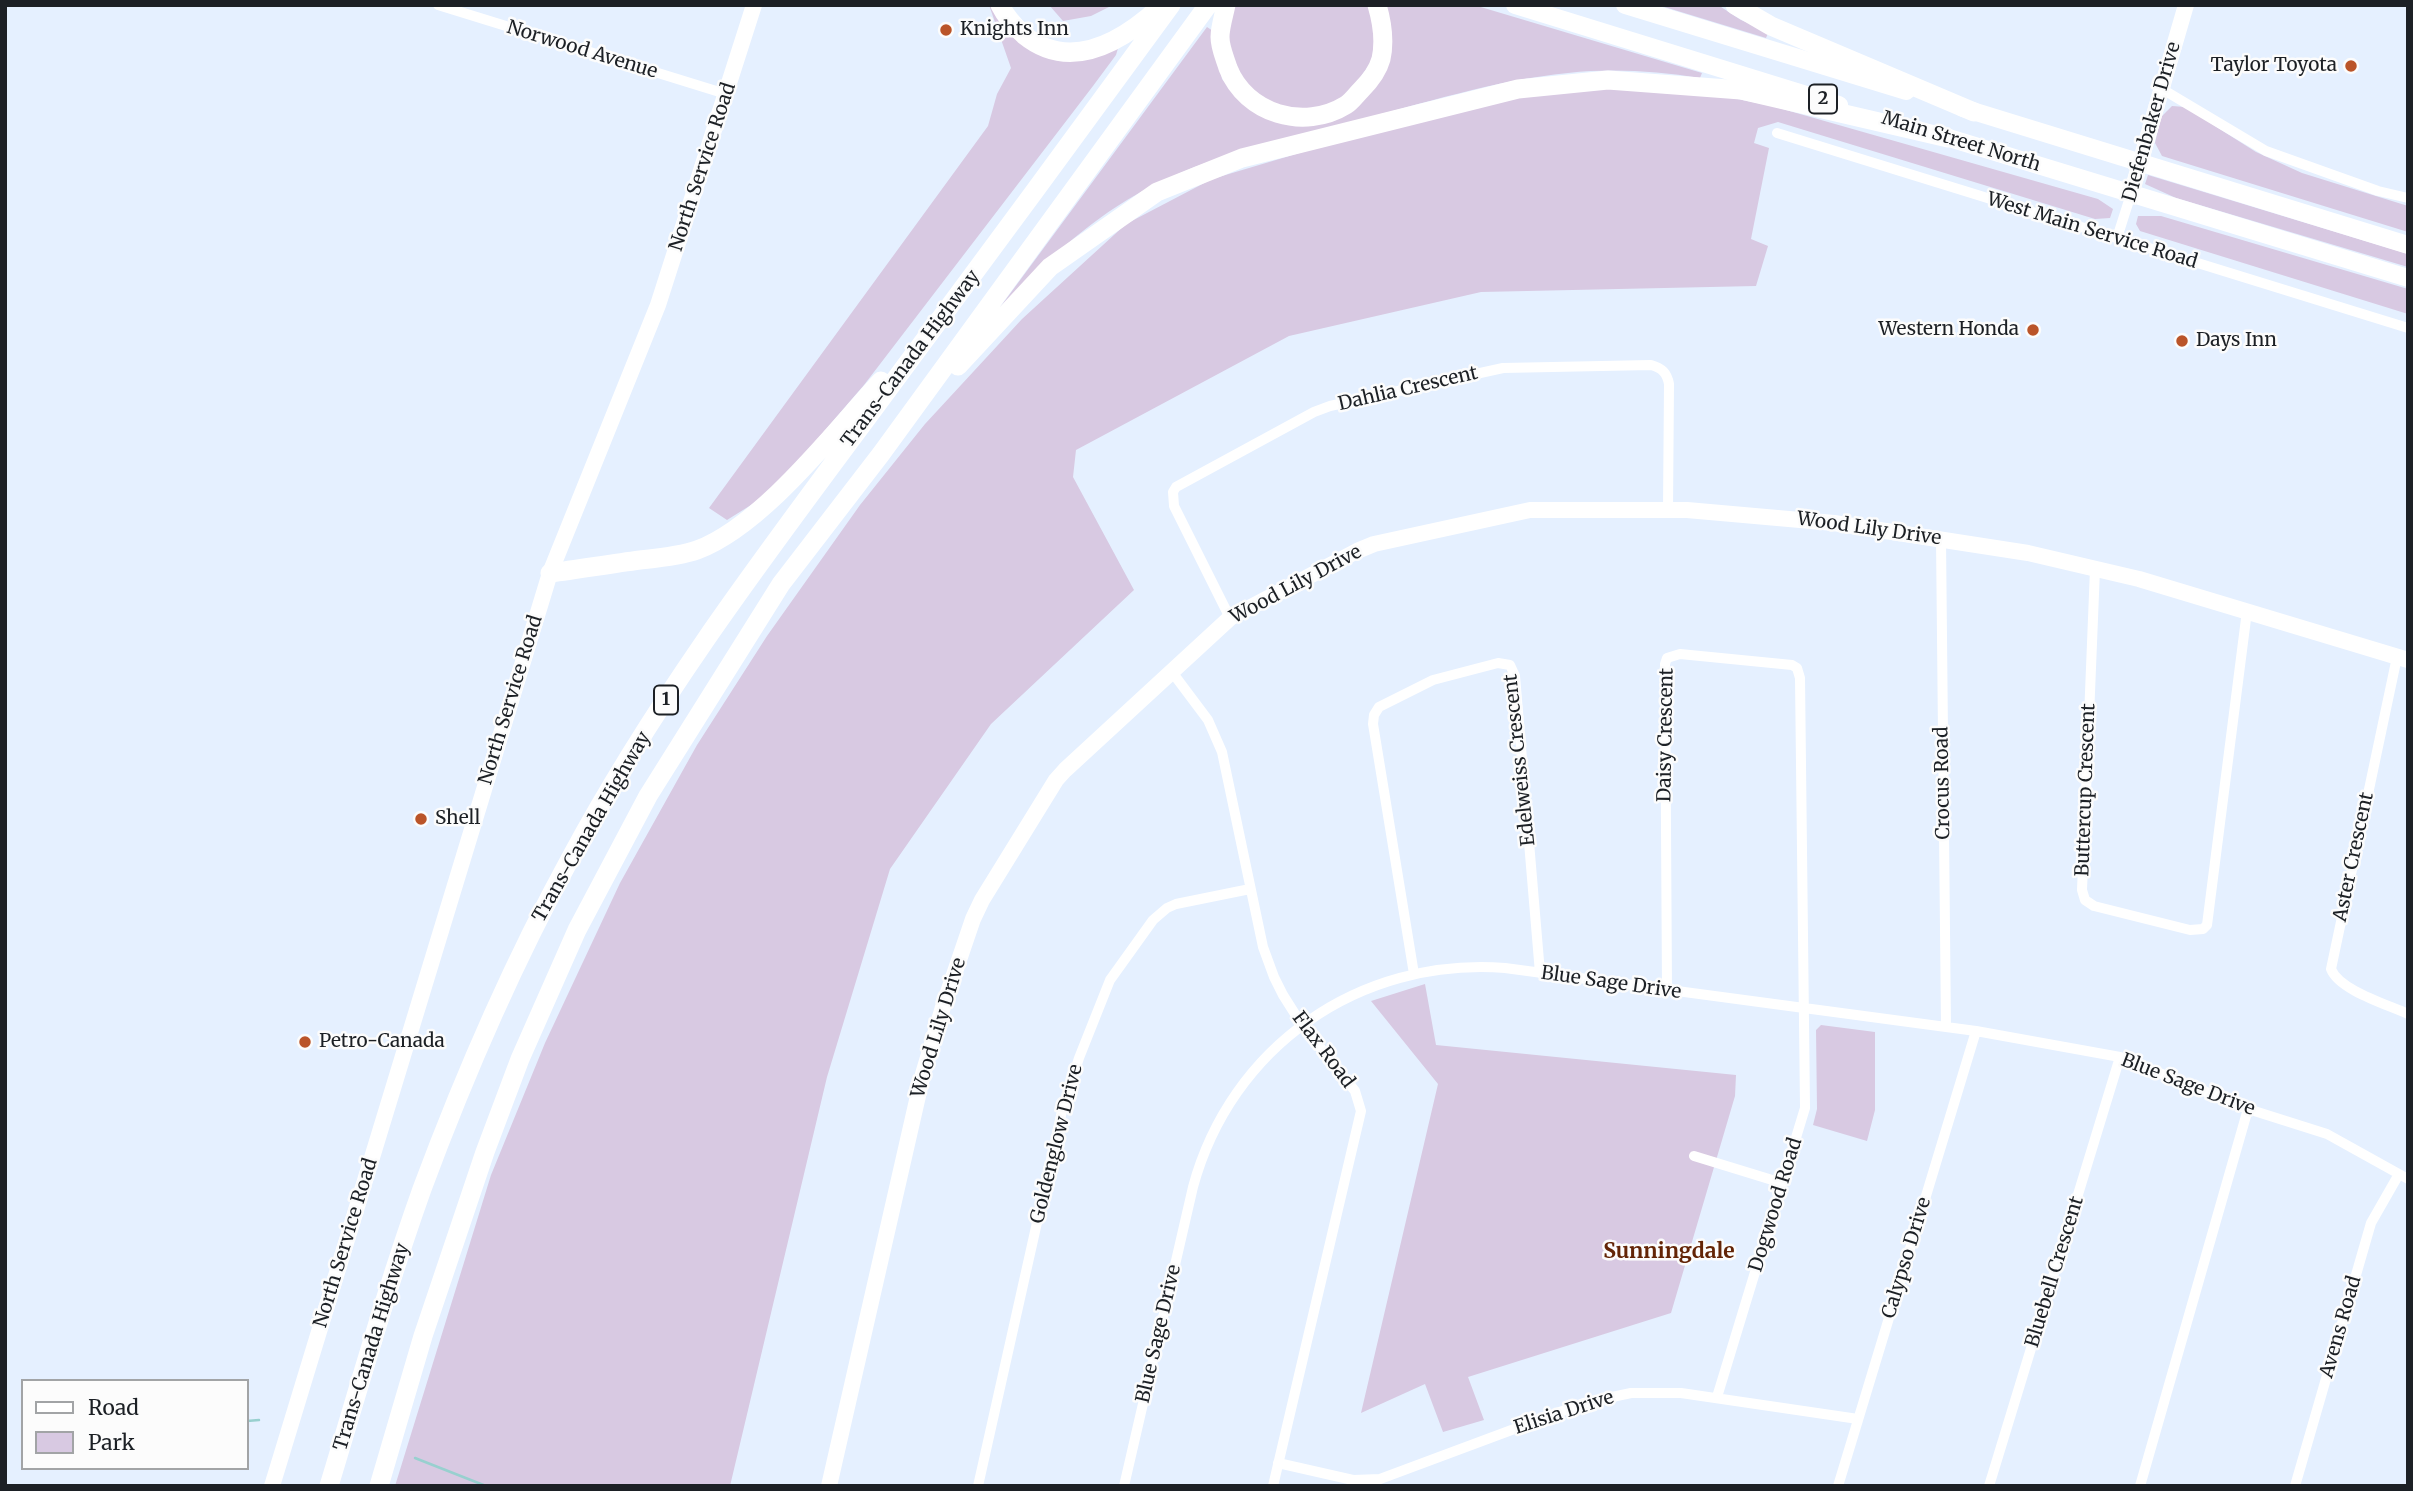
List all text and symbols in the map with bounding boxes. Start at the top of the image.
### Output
street label: Norwood Avenue [504,16,660,84]
place label: Knights Inn [960,19,1069,41]
marker: Knights Inn [938,22,954,38]
street label: Diefenbaker Drive [2118,39,2186,205]
place label: Taylor Toyota [2211,55,2337,77]
marker: Taylor Toyota [2343,58,2359,74]
street label: North Service Road [665,80,741,254]
road number: 2 [1809,84,1837,114]
street label: Main Street North [1879,107,2043,177]
street label: West Main Service Road [1984,188,2200,274]
street label: Trans-Canada Highway [837,266,985,452]
place label: Western Honda [1878,319,2019,341]
marker: Western Honda [2025,322,2041,338]
place label: Days Inn [2196,330,2277,352]
marker: Days Inn [2174,333,2190,349]
street label: Dahlia Crescent [1336,362,1480,416]
street label: Wood Lily Drive [1795,508,1943,550]
street label: Wood Lily Drive [1226,541,1366,629]
street label: North Service Road [474,613,548,787]
street label: Daisy Crescent [1653,668,1679,802]
street label: Edelweiss Crescent [1500,673,1540,847]
road number: 1 [654,686,678,714]
street label: Buttercup Crescent [2072,703,2100,877]
street label: Crocus Road [1931,726,1955,840]
street label: Trans-Canada Highway [528,728,656,926]
street label: Aster Crescent [2329,790,2379,924]
place label: Shell [435,808,480,830]
marker: Shell [413,811,429,827]
street label: Wood Lily Drive [907,955,971,1101]
street label: Blue Sage Drive [1539,962,1683,1004]
street label: Flax Road [1287,1007,1359,1093]
place label: Petro-Canada [319,1031,445,1053]
marker: Petro-Canada [297,1034,313,1050]
street label: Blue Sage Drive [2118,1049,2258,1121]
street label: Goldenglow Drive [1026,1062,1088,1226]
street label: Dogwood Road [1745,1135,1807,1275]
street label: North Service Road [309,1156,383,1330]
street label: Bluebell Crescent [2021,1194,2089,1350]
street label: Calypso Drive [1878,1195,1936,1321]
district label: Sunningdale [1603,1239,1735,1265]
street label: Trans-Canada Highway [330,1240,414,1454]
street label: Blue Sage Drive [1132,1263,1186,1405]
street label: Avens Road [2316,1273,2366,1381]
legend [21,1379,248,1470]
street label: Elisia Drive [1511,1386,1617,1440]
text: Road [88,1394,139,1421]
text: Park [88,1429,135,1456]

